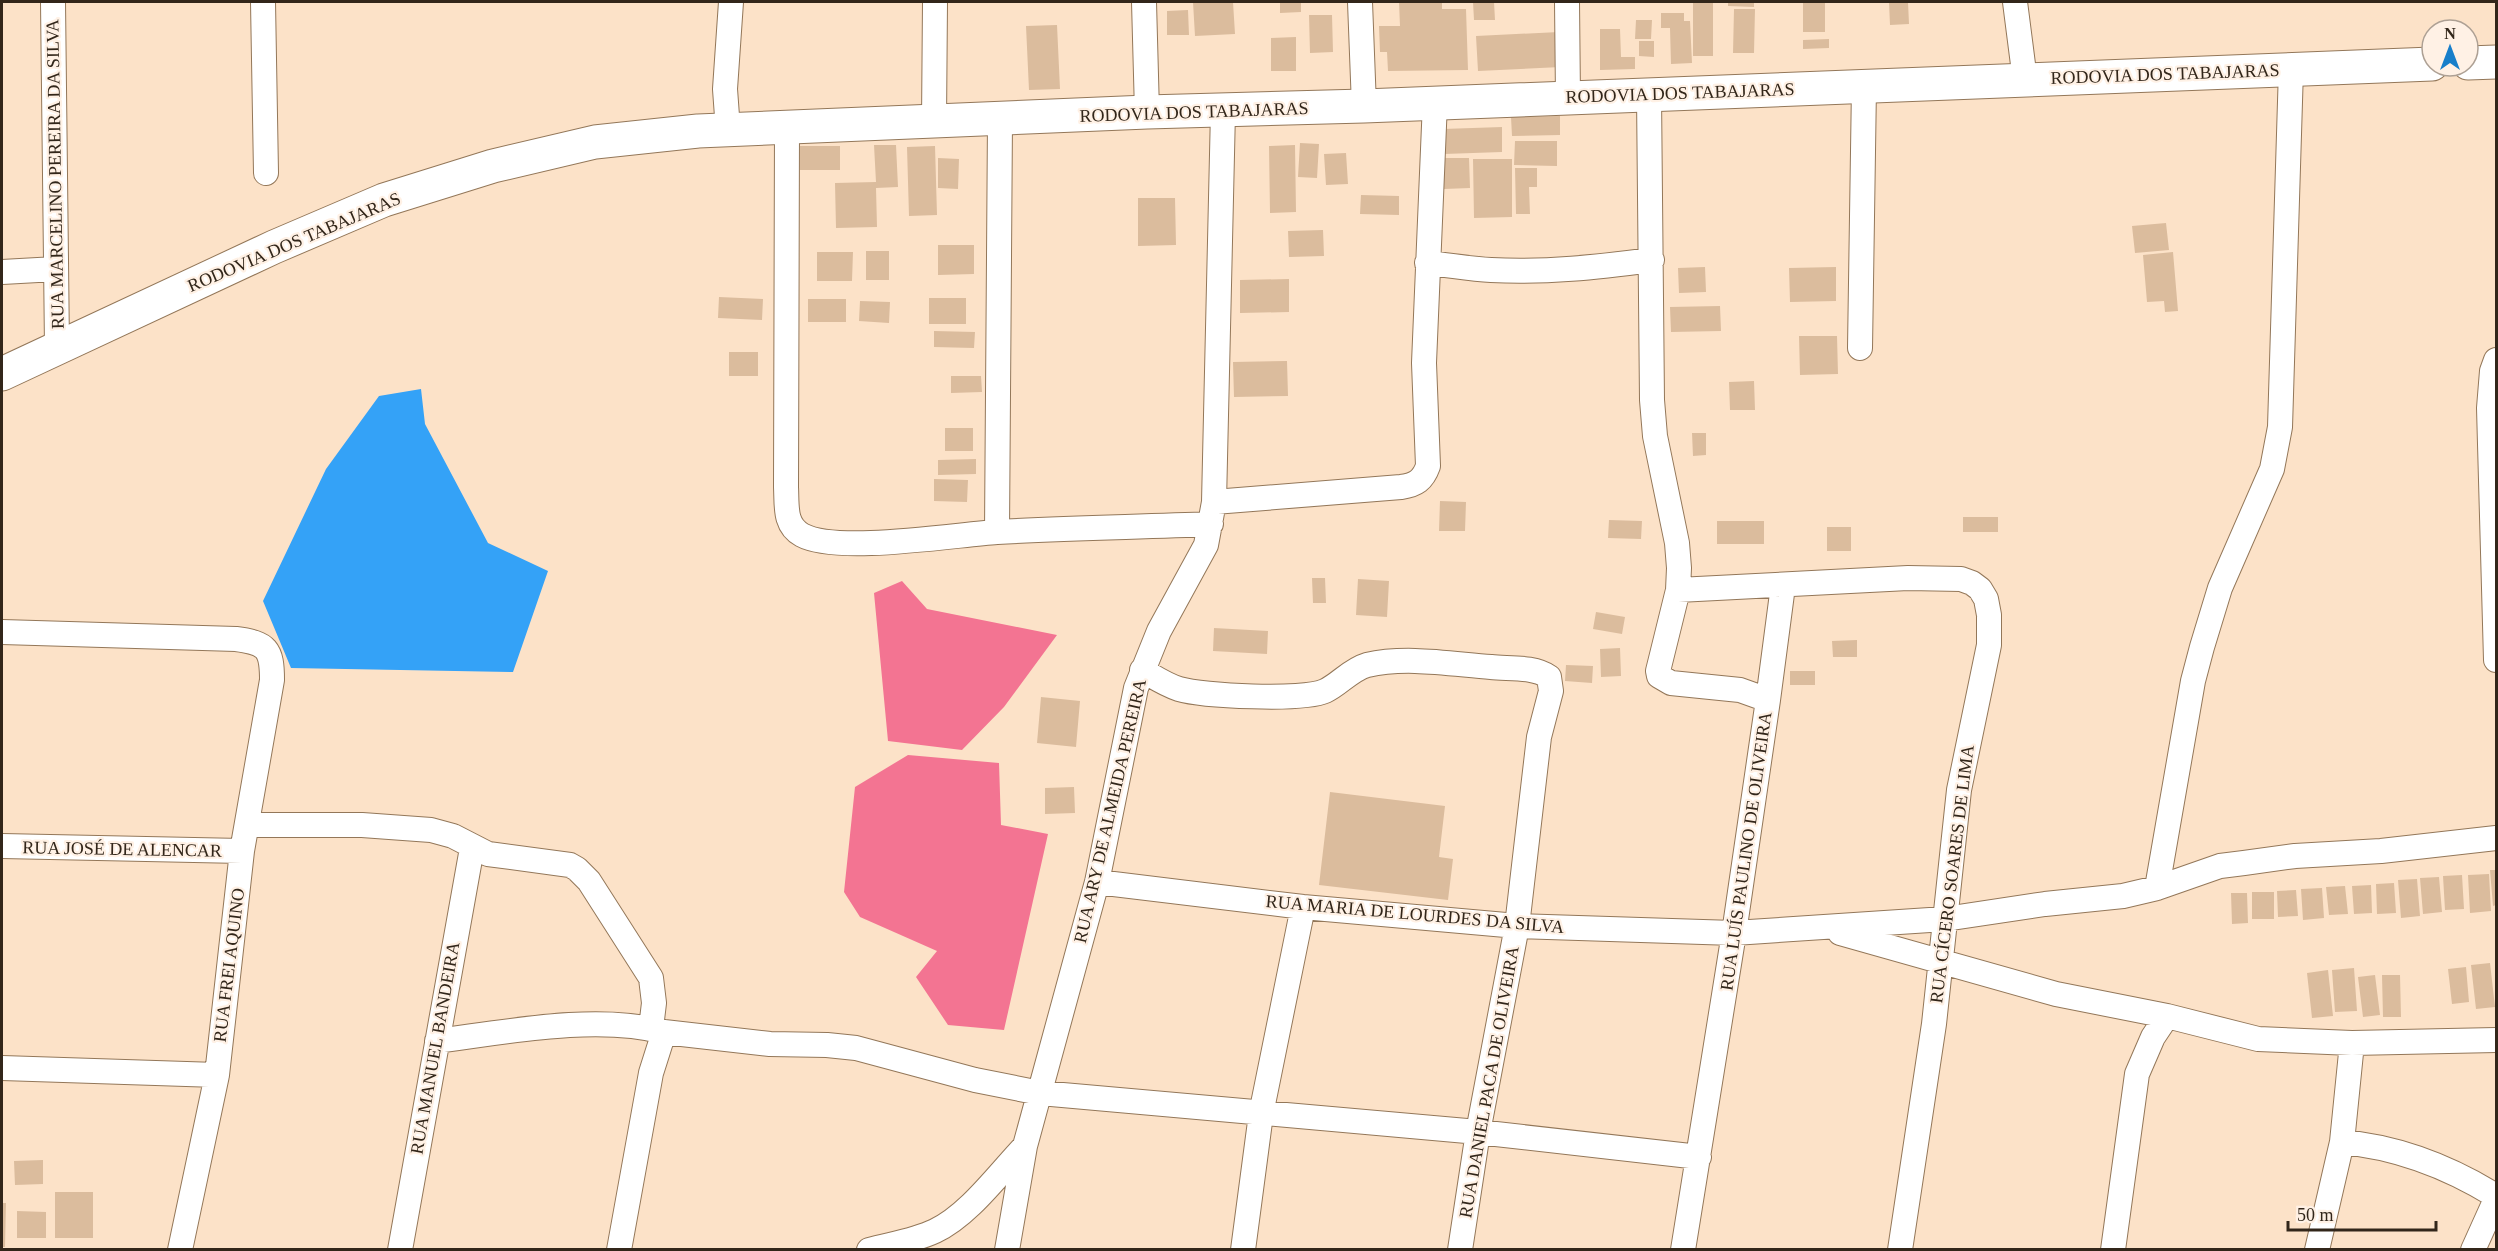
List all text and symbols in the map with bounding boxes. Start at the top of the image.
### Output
north arrow [2420,18,2480,78]
street label: RUA MARCELINO PEREIRA DA SILVA [42,19,68,329]
text: N [2444,25,2456,42]
street label: RODOVIA DOS TABAJARAS [2050,60,2280,88]
street label: RODOVIA DOS TABAJARAS [1565,79,1795,107]
street label: RODOVIA DOS TABAJARAS [1079,98,1309,126]
street label: RODOVIA DOS TABAJARAS [185,188,403,296]
street label: RUA ARY DE ALMEIDA PEREIRA [1070,677,1150,945]
street label: RUA LUÍS PAULINO DE OLIVEIRA [1716,710,1775,992]
street label: RUA CÍCERO SOARES DE LIMA [1925,744,1978,1004]
street label: RUA JOSÉ DE ALENCAR [22,836,222,861]
street label: RUA FREI AQUINO [210,887,248,1043]
street label: RUA MARIA DE LOURDES DA SILVA [1265,891,1565,937]
street label: RUA MANUEL BANDEIRA [406,940,464,1156]
street label: RUA DANIEL PACA DE OLIVEIRA [1455,945,1523,1219]
scale bar [2288,1194,2436,1232]
text: 50 m [2297,1205,2334,1225]

